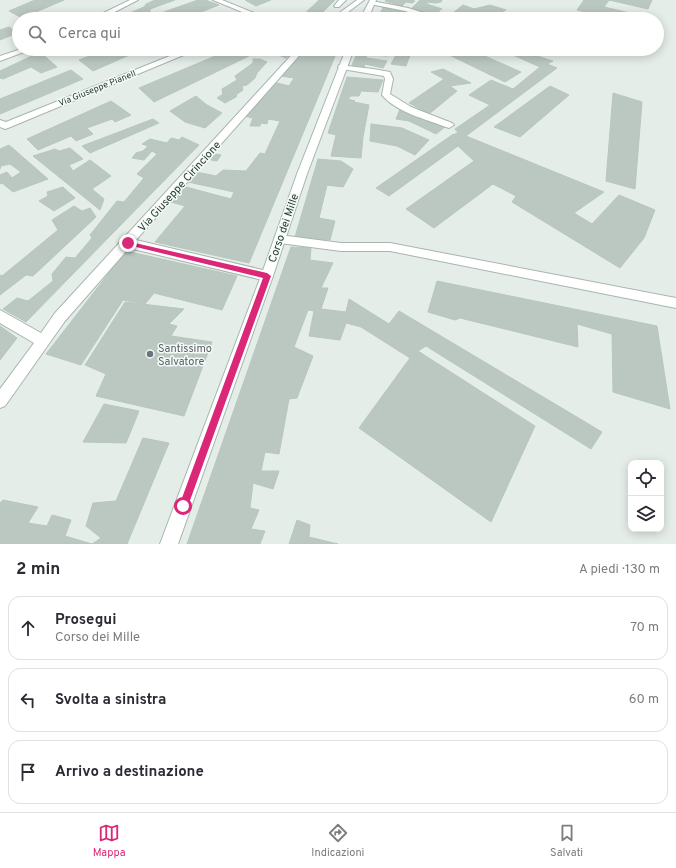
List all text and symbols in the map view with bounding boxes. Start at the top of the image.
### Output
search box [12,12,664,56]
icon: search [26,23,48,45]
text: Cerca qui [58,25,121,44]
street label: Via Giuseppe Pianell [57,68,137,109]
street label: Via Giuseppe Cirincione [135,138,224,235]
street label: Corso dei Mille [266,192,302,265]
route end [119,234,137,252]
place label: Santissimo Salvatore [158,342,212,369]
marker: Santissimo Salvatore [145,349,155,359]
map controls [628,460,664,532]
button: locate [628,460,664,496]
button: layers [628,496,664,532]
route start [174,497,192,515]
text: 2 min [16,559,60,581]
text: A piedi · 130 m [579,562,660,578]
text: Prosegui [55,611,116,630]
icon: ahead [17,617,39,639]
text: 70 m [630,620,659,636]
text: Corso dei Mille [55,630,140,646]
icon: left [17,689,39,711]
text: Svolta a sinistra [55,691,166,710]
text: 60 m [629,692,659,708]
icon: arrive [17,761,39,783]
text: Arrivo a destinazione [55,763,204,782]
tab: Mappa [93,822,126,860]
tab: Indicazioni [311,822,364,860]
tab: Salvati [550,822,583,860]

